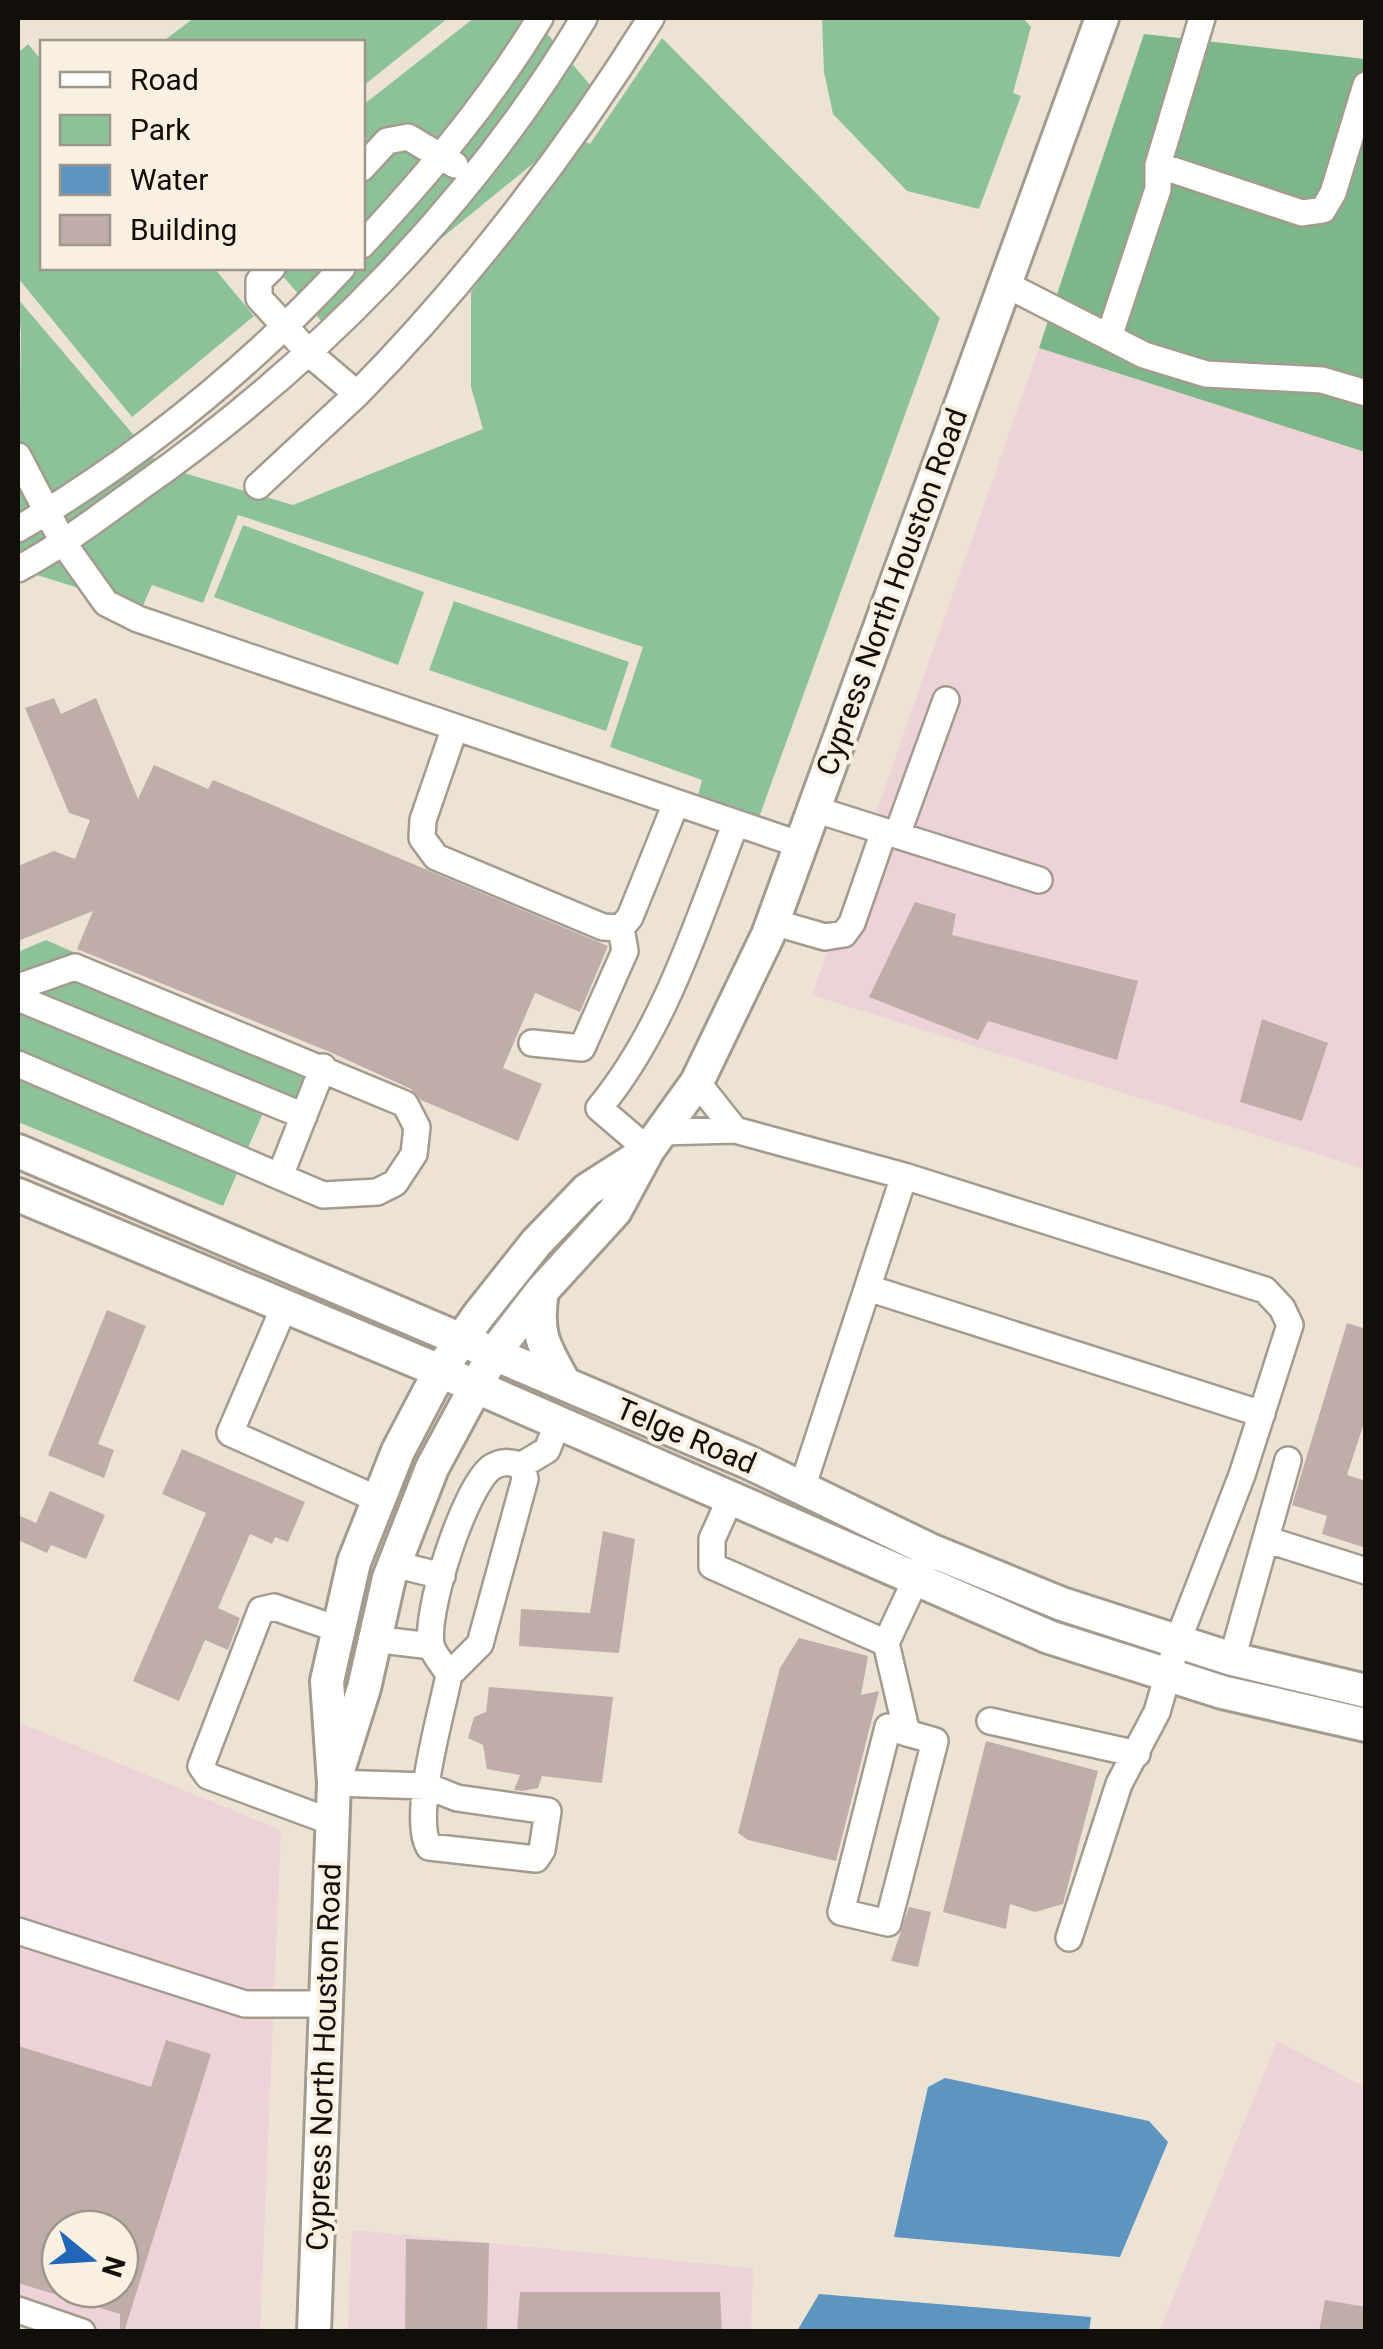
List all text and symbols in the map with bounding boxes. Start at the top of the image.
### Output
legend [40,40,365,270]
text: Road [130,62,199,97]
text: Park [130,112,191,147]
text: Water [130,162,208,197]
text: Building [130,212,237,247]
street label: Cypress North Houston Road [809,404,974,780]
street label: Telge Road [611,1390,761,1481]
street label: Cypress North Houston Road [299,1863,348,2251]
north arrow [40,2209,140,2309]
text: N [95,2252,132,2281]

